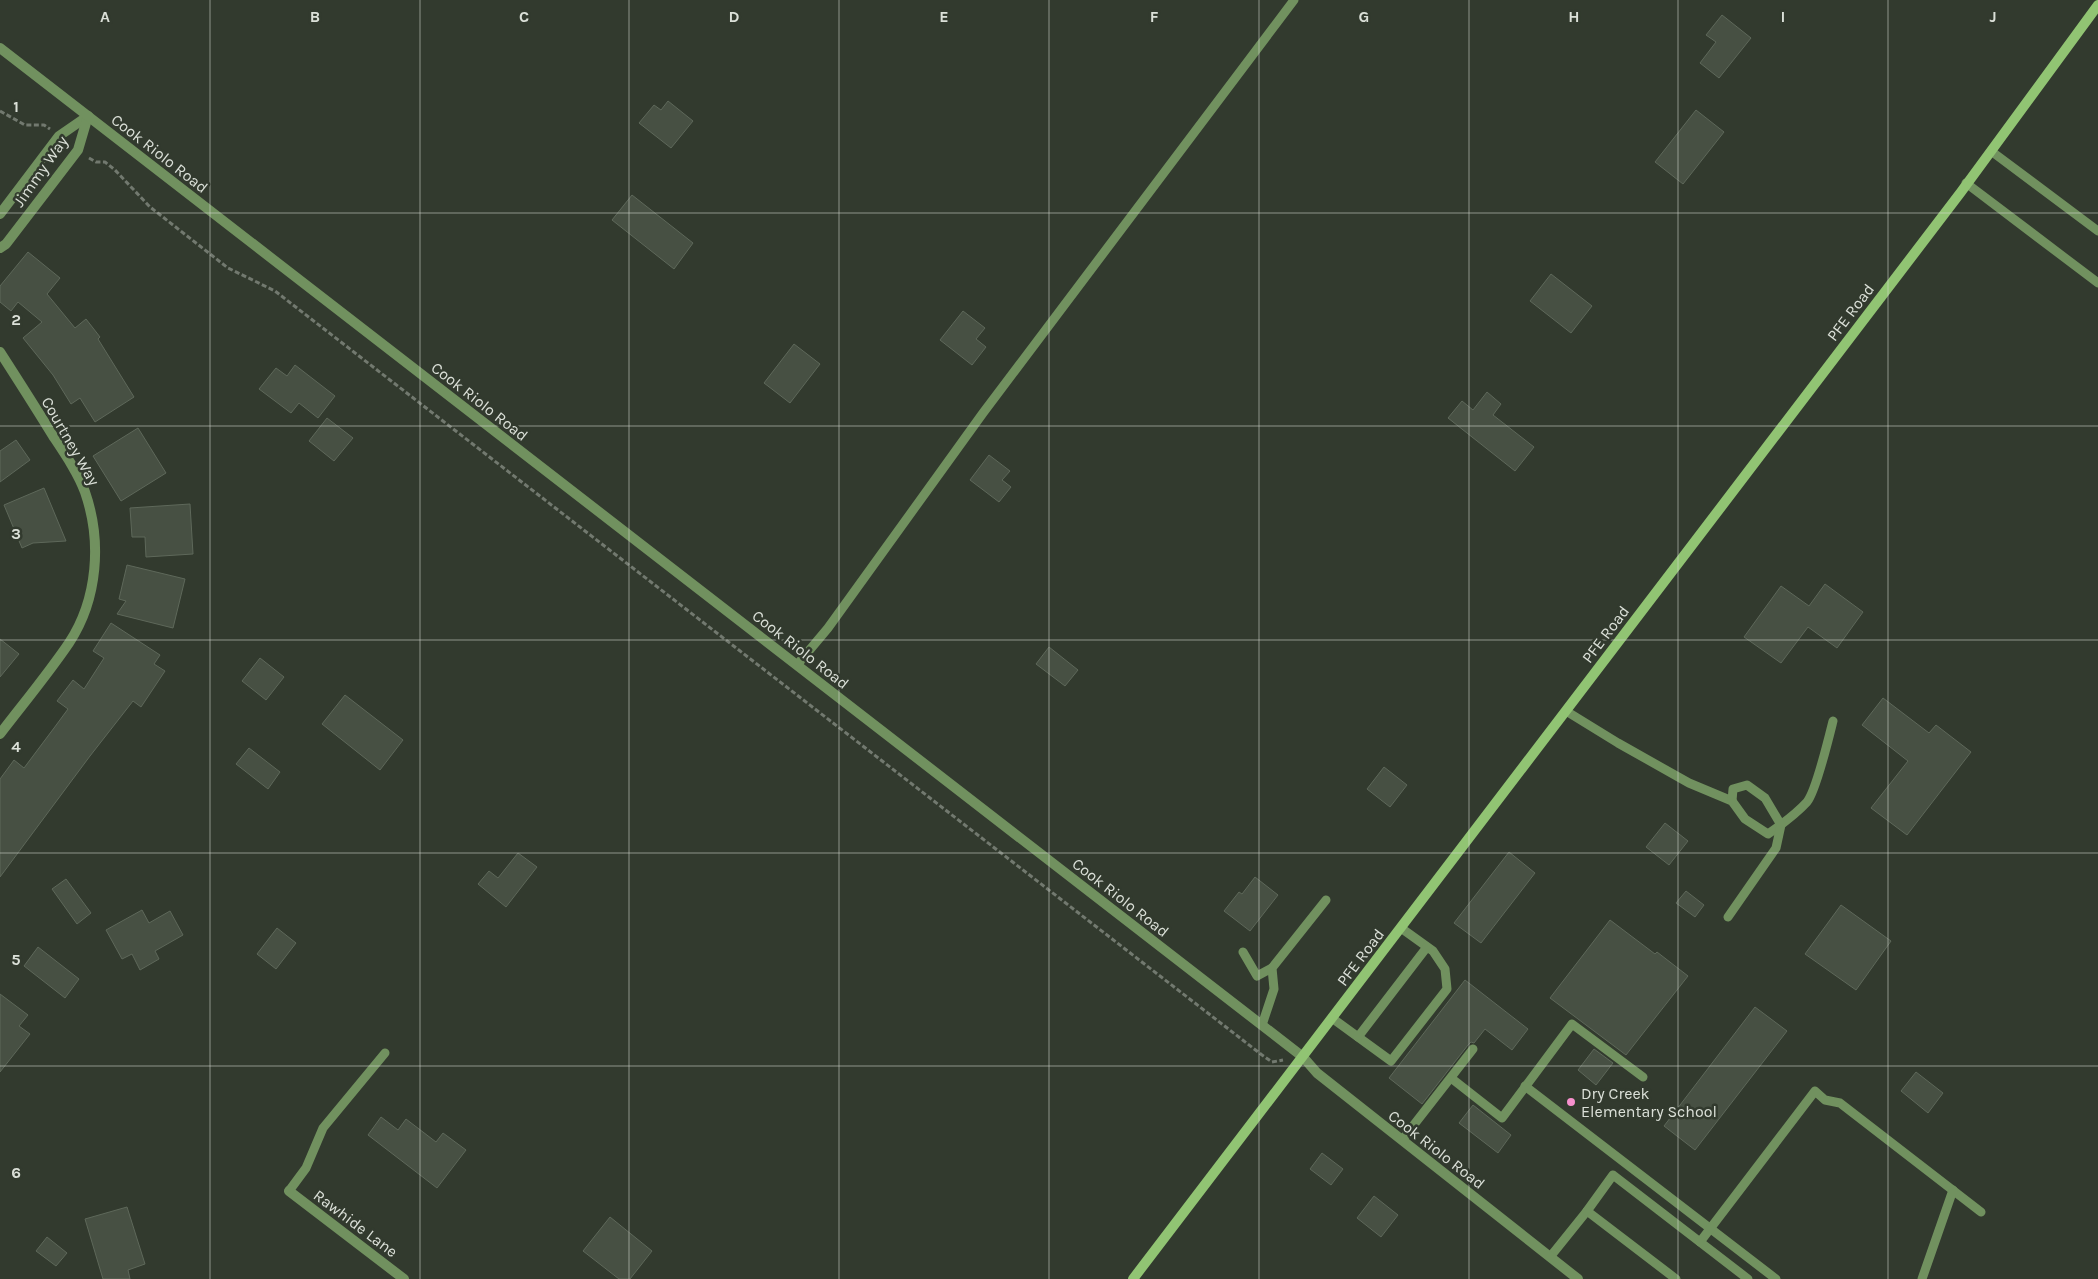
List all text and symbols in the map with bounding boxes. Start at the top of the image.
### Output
text: A [100,7,110,26]
text: B [310,7,320,26]
text: C [519,7,529,26]
text: D [729,7,740,26]
text: E [939,7,949,26]
text: F [1150,7,1159,26]
text: G [1359,7,1369,26]
text: H [1568,7,1580,26]
text: I [1781,7,1785,26]
text: J [1989,7,1997,26]
text: 1 [13,97,19,116]
street label: Cook Riolo Road [108,110,212,197]
street label: Jimmy Way [9,132,72,211]
street label: PFE Road [1823,280,1878,345]
text: 2 [11,310,21,329]
street label: Cook Riolo Road [428,358,532,445]
street label: Courtney Way [38,394,104,489]
text: 3 [11,524,21,543]
street label: PFE Road [1578,602,1633,667]
street label: Cook Riolo Road [749,606,853,693]
text: 4 [11,737,21,756]
street label: Cook Riolo Road [1069,854,1173,941]
street label: PFE Road [1333,925,1388,990]
text: 5 [11,950,21,969]
place label: Dry Creek Elementary School [1581,1084,1717,1121]
marker: Dry Creek Elementary School [1565,1096,1577,1108]
street label: Cook Riolo Road [1385,1106,1489,1193]
text: 6 [11,1163,21,1182]
street label: Rawhide Lane [310,1186,401,1261]

